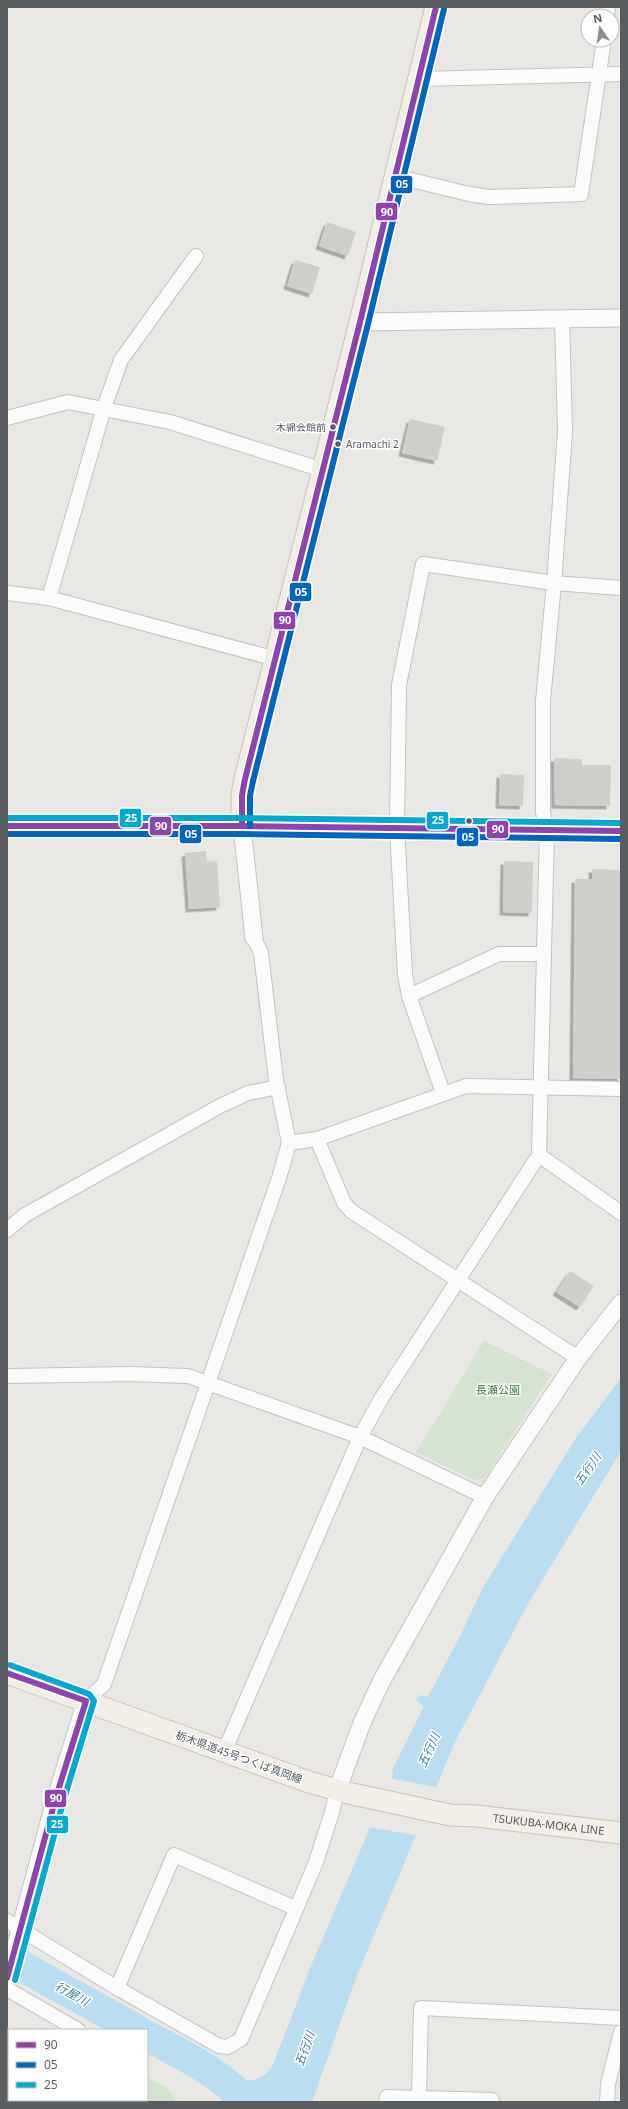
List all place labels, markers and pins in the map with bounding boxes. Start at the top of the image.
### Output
place label: 木綿会館前 [276,420,326,434]
marker: 木綿会館前 [328,422,338,432]
place label: Aramachi 2 [346,437,399,451]
marker: Aramachi 2 [333,439,343,449]
unlabelled marker [464,816,474,826]

